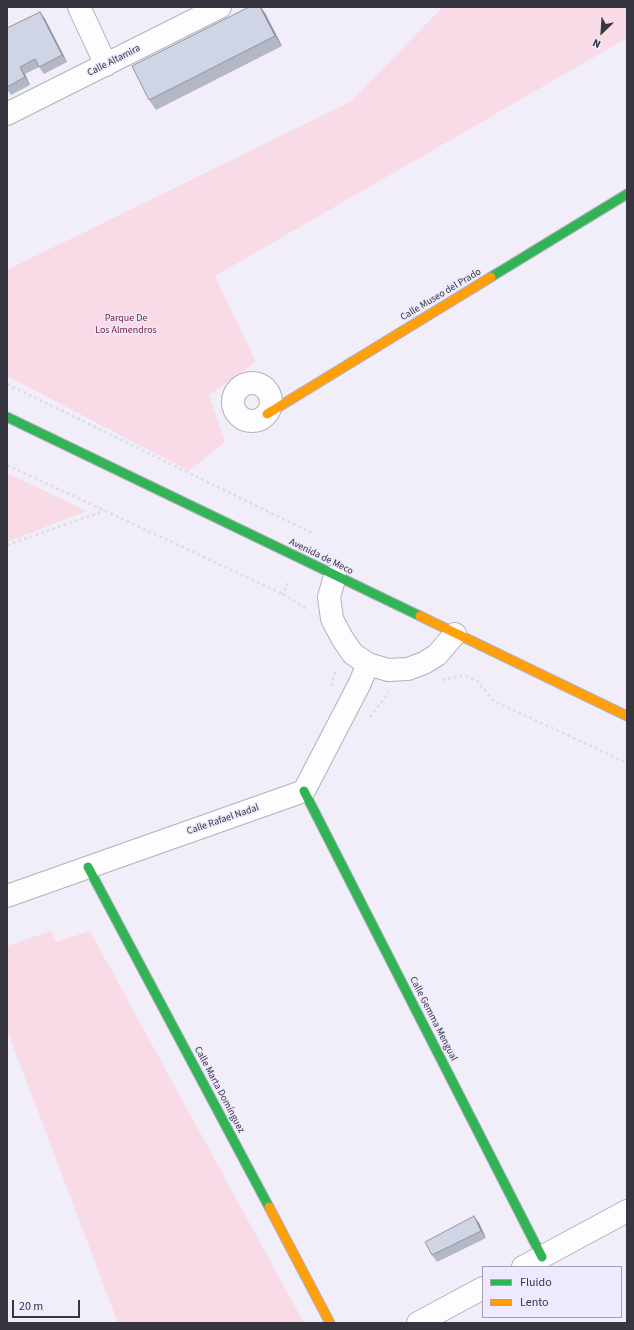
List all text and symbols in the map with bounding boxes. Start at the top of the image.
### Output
north arrow [582,12,622,52]
text: N [590,35,603,52]
street label: Calle Altamira [85,42,143,80]
street label: Calle Museo del Prado [398,266,484,324]
park label: Parque De Los Almendros [95,313,157,336]
street label: Avenida de Meco [287,536,355,578]
street label: Calle Rafael Nadal [185,802,261,838]
street label: Calle Gemma Mengual [406,975,460,1063]
street label: Calle Marta Domínguez [191,1045,247,1135]
legend [482,1266,622,1318]
text: Fluido [520,1274,552,1291]
scale bar [14,1292,82,1318]
text: Lento [520,1294,549,1311]
text: 20 m [19,1298,43,1315]

